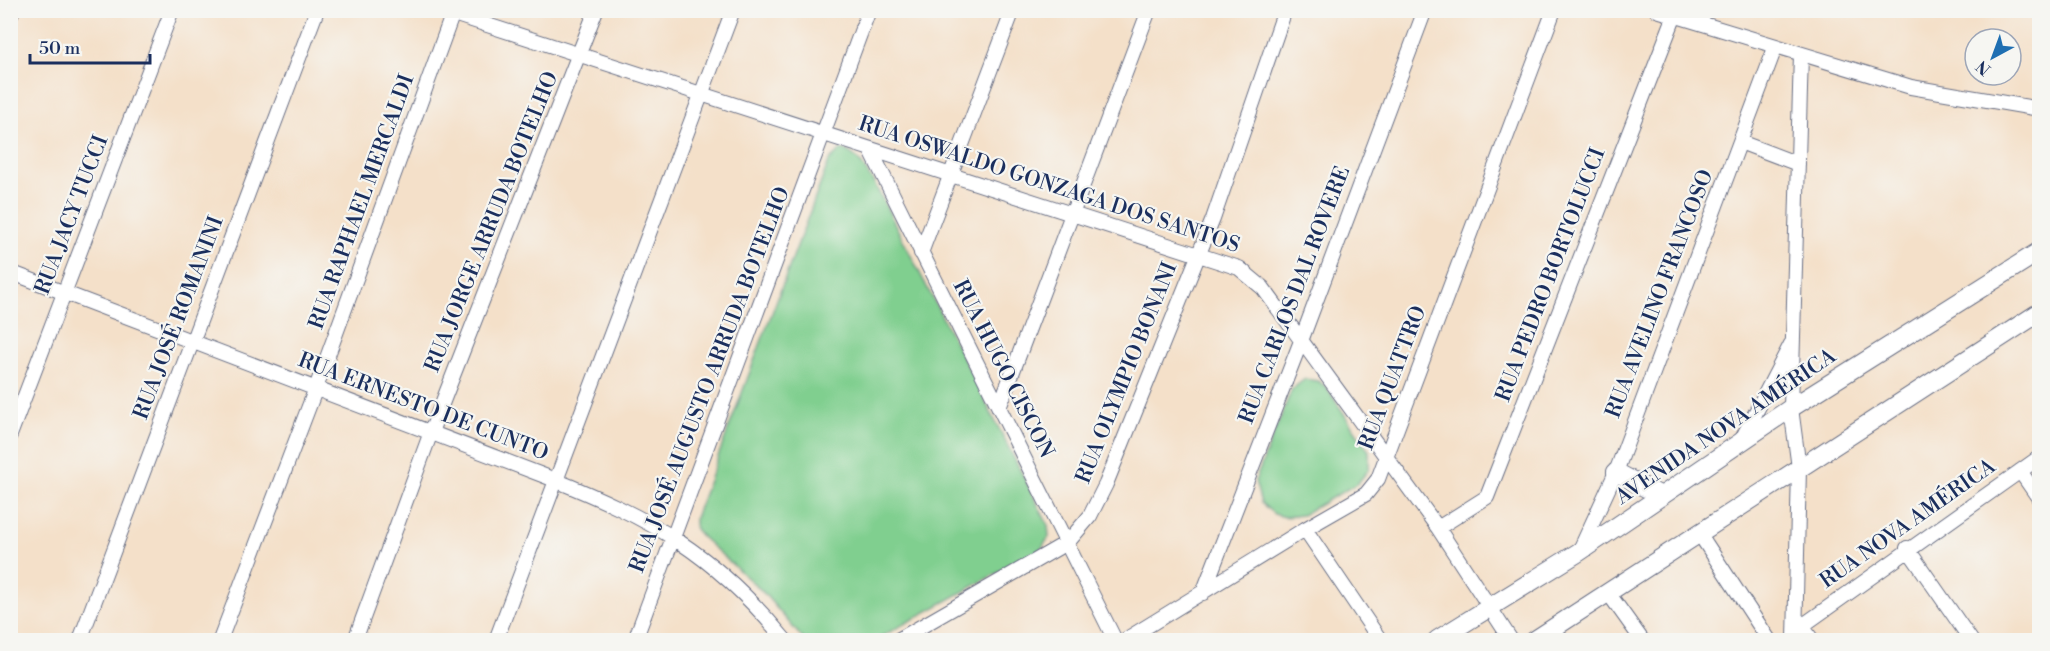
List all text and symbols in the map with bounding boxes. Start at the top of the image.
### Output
scale bar [30,27,150,65]
north arrow [1963,27,2023,87]
text: 50 m [39,37,81,60]
text: N [1972,56,1995,79]
street label: RUA JORGE ARRUDA BOTELHO [420,68,564,376]
street label: RUA RAPHAEL MERCALDI [304,71,420,333]
street label: RUA OSWALDO GONZAGA DOS SANTOS [855,111,1243,259]
street label: RUA JACY TUCCI [30,132,114,298]
street label: RUA PEDRO BORTOLUCCI [1491,145,1611,405]
street label: RUA CARLOS DAL ROVERE [1234,163,1356,427]
street label: RUA AVELINO FRANCOSO [1601,166,1719,422]
street label: RUA JOSÉ AUGUSTO ARRUDA BOTELHO [622,183,796,577]
street label: RUA JOSÉ ROMANINI [126,212,230,423]
street label: RUA OLYMPIO BONANI [1071,259,1183,487]
street label: RUA HUGO CISCON [947,276,1059,463]
street label: RUA QUATTRO [1354,302,1432,454]
street label: AVENIDA NOVA AMÉRICA [1609,342,1842,511]
street label: RUA ERNESTO DE CUNTO [294,347,552,467]
street label: RUA NOVA AMÉRICA [1814,452,2001,594]

